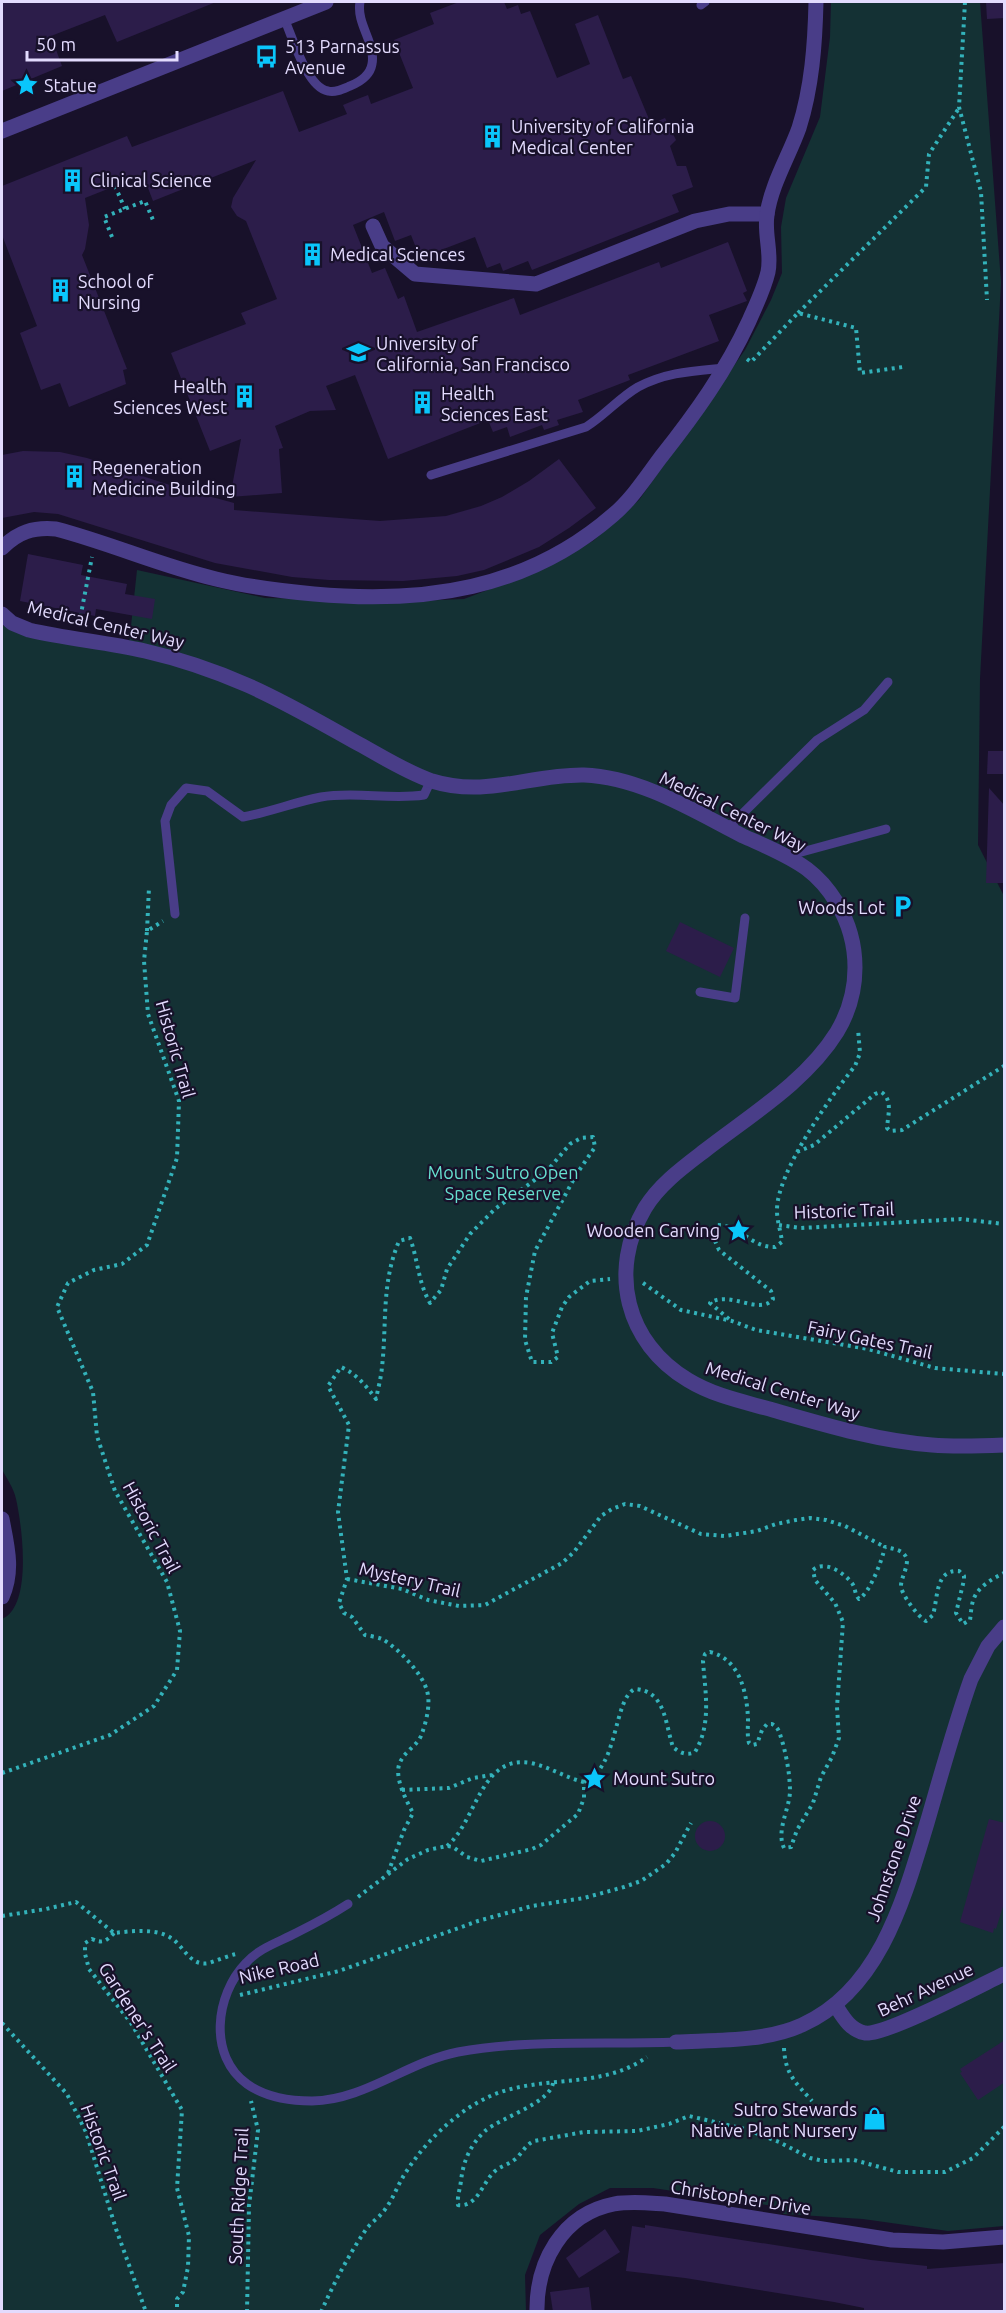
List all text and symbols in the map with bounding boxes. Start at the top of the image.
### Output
scale bar [27,24,177,62]
text: 50 m [36,34,76,54]
place label: 513 Parnassus Avenue [285,36,400,77]
bus stop icon: 513 Parnassus Avenue [254,43,280,69]
place icon: Statue [13,72,39,98]
place label: Statue [44,75,97,95]
place label: University of California Medical Center [511,116,695,157]
building icon: University of California Medical Center [480,123,506,149]
building icon: Clinical Science [59,167,85,193]
place label: Clinical Science [90,170,212,190]
building icon: Medical Sciences [299,241,325,267]
place label: Medical Sciences [330,244,466,264]
place label: School of Nursing [78,271,154,312]
building icon: School of Nursing [47,278,73,304]
place label: University of California, San Francisco [376,333,570,374]
school or university icon: University of California, San Francisco [345,340,371,366]
place label: Health Sciences West [113,376,227,417]
building icon: Health Sciences West [232,383,258,409]
place label: Health Sciences East [441,383,548,424]
building icon: Health Sciences East [410,390,436,416]
place label: Regeneration Medicine Building [92,457,236,498]
building icon: Regeneration Medicine Building [61,464,87,490]
street label: Medical Center Way [26,596,187,652]
street label: Medical Center Way [657,767,810,855]
parking icon: Woods Lot [890,894,916,920]
place label: Woods Lot [798,897,885,917]
street label: Historic Trail [153,998,200,1100]
park label: Mount Sutro Open Space Reserve [428,1162,578,1203]
street label: Historic Trail [793,1198,895,1222]
place icon: Wooden Carving [725,1217,751,1243]
place label: Wooden Carving [586,1220,720,1240]
street label: Fairy Gates Trail [806,1316,934,1362]
street label: Medical Center Way [703,1357,863,1423]
street label: Historic Trail [120,1478,185,1576]
street label: Mystery Trail [357,1558,463,1600]
place icon: Mount Sutro [582,1765,608,1791]
place label: Mount Sutro [613,1768,715,1788]
street label: Johnstone Drive [862,1792,924,1924]
street label: Nike Road [237,1949,321,1987]
street label: Behr Avenue [874,1958,976,2020]
street label: Gardener's Trail [95,1959,181,2076]
place label: Sutro Stewards Native Plant Nursery [691,2099,857,2140]
street label: Historic Trail [77,2101,131,2203]
shop icon: Sutro Stewards Native Plant Nursery [862,2106,888,2132]
street label: South Ridge Trail [224,2127,252,2265]
street label: Christopher Drive [669,2176,813,2218]

